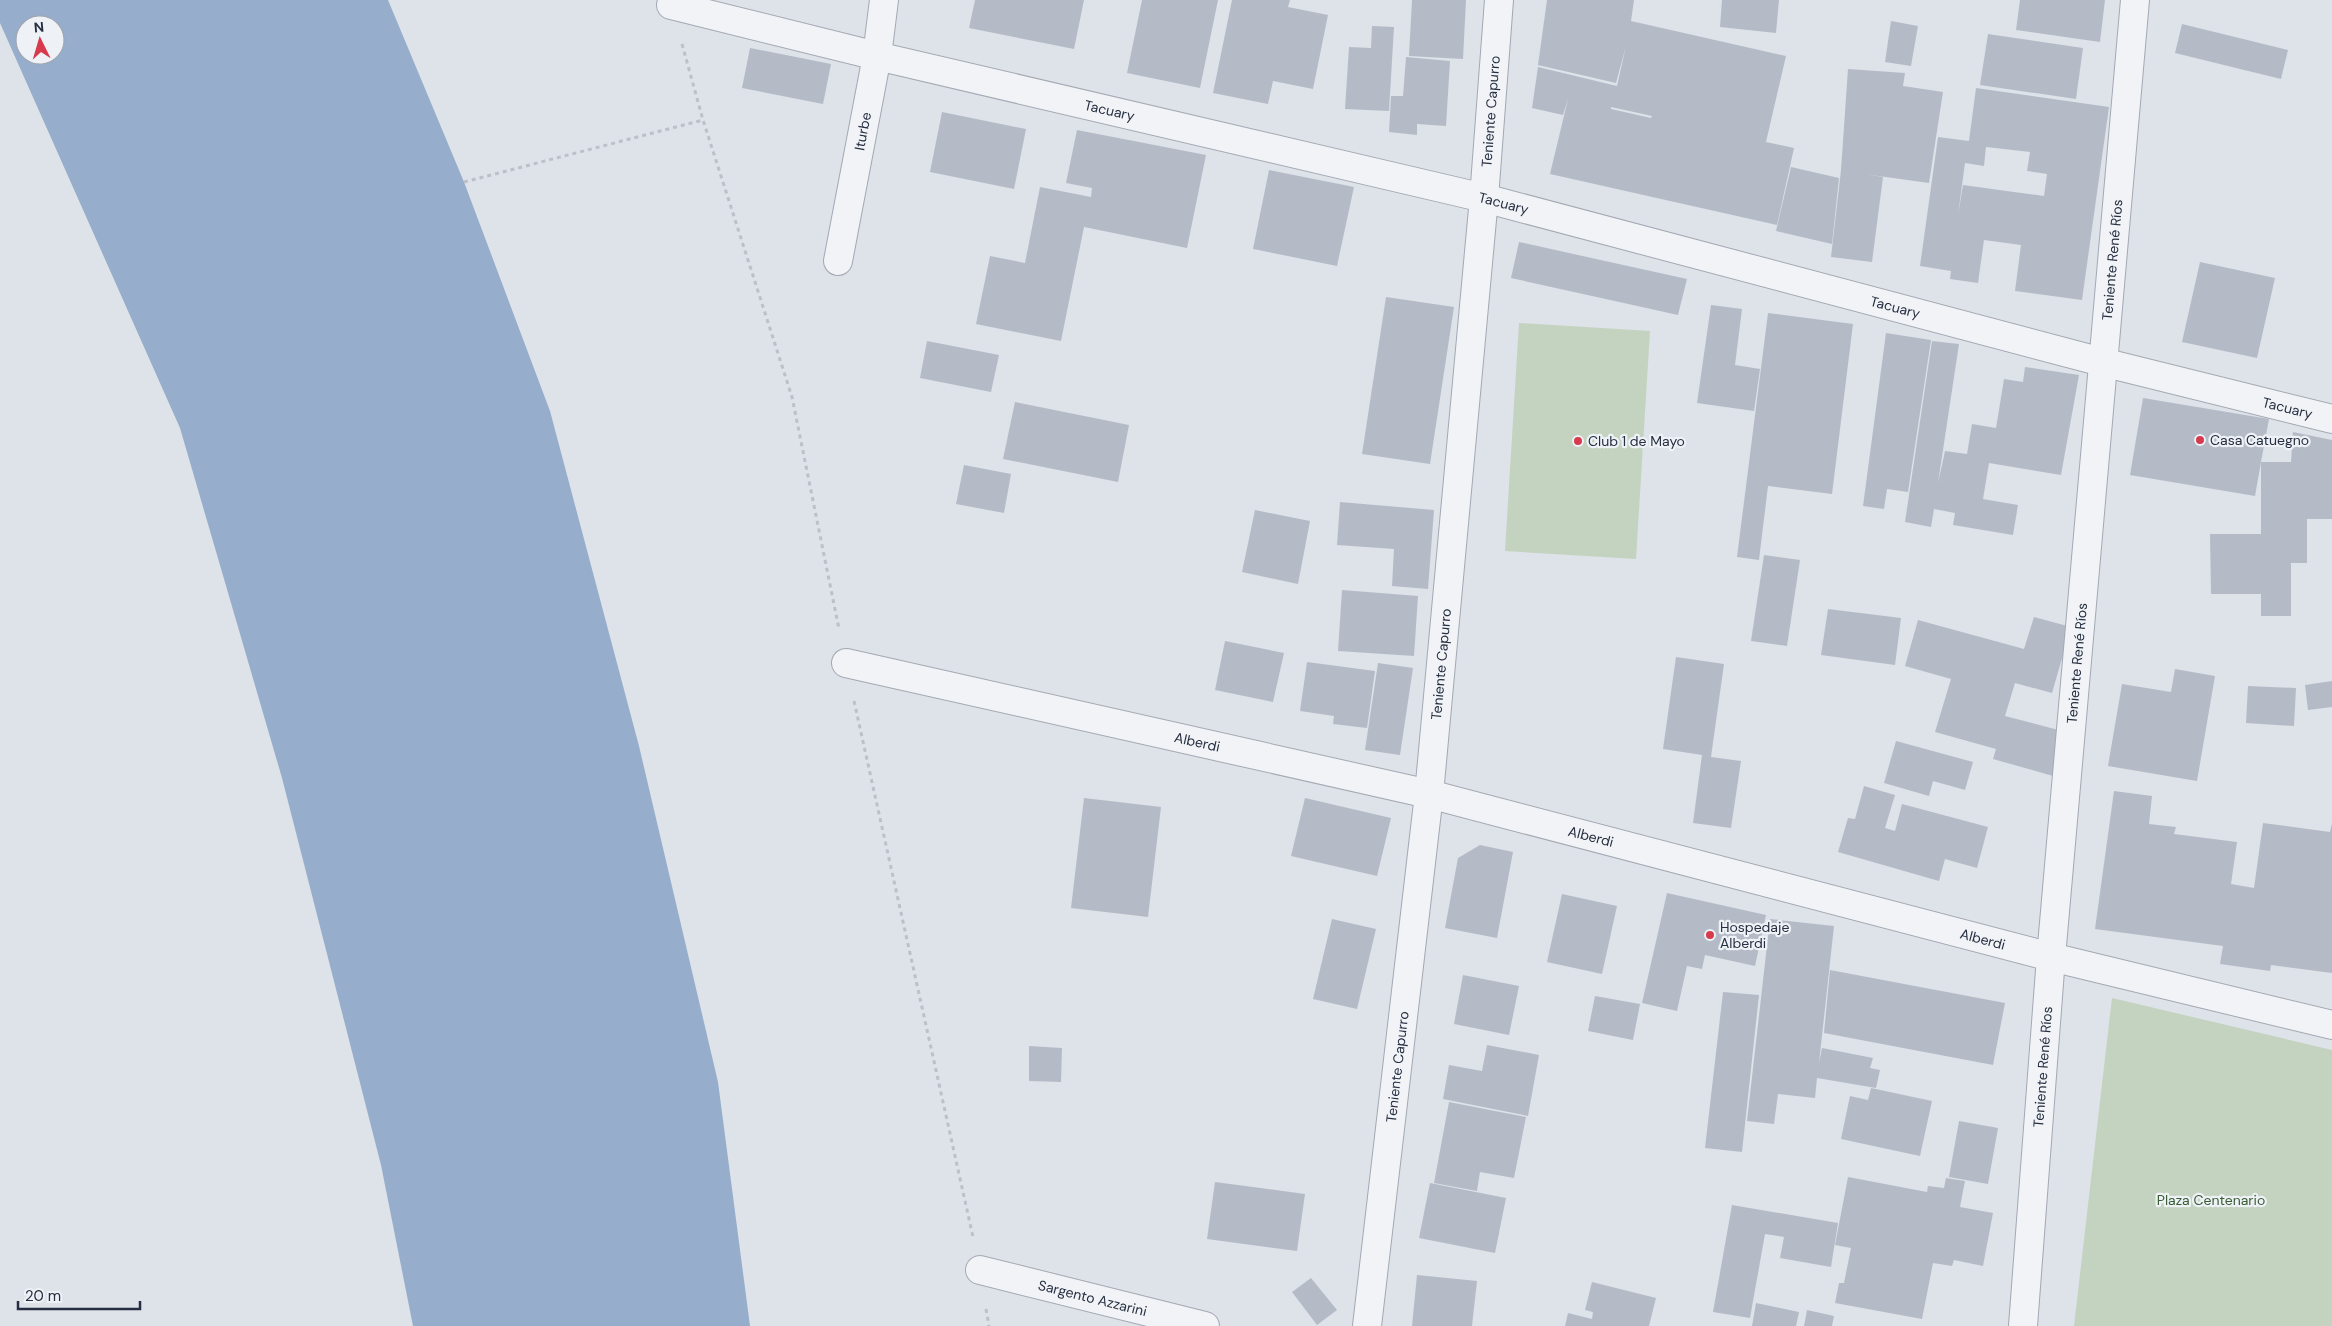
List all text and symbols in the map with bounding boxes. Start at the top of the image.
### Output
north arrow [15,15,65,65]
text: N [33,18,45,36]
street label: Teniente Capurro [1477,55,1504,168]
street label: Tacuary [1083,96,1137,125]
street label: Iturbe [850,111,875,152]
street label: Tacuary [1477,188,1531,219]
street label: Teniente René Ríos [2098,199,2126,321]
street label: Tacuary [1868,292,1922,322]
street label: Tacuary [2260,393,2315,423]
place label: Casa Catuegno [2210,431,2309,449]
place label: Club 1 de Mayo [1588,432,1685,450]
marker: Casa Catuegno [2194,434,2206,446]
marker: Club 1 de Mayo [1572,435,1584,447]
street label: Teniente René Ríos [2063,602,2091,724]
street label: Teniente Capurro [1427,608,1455,721]
street label: Alberdi [1173,728,1222,756]
street label: Alberdi [1566,822,1616,851]
place label: Hospedaje Alberdi [1720,918,1789,952]
street label: Alberdi [1958,925,2007,954]
marker: Hospedaje Alberdi [1704,929,1716,941]
street label: Teniente René Ríos [2029,1006,2056,1128]
street label: Teniente Capurro [1382,1010,1413,1123]
park label: Plaza Centenario [2157,1191,2265,1209]
street label: Sargento Azzarini [1036,1276,1149,1320]
scale bar [18,1278,140,1310]
text: 20 m [25,1286,61,1306]

